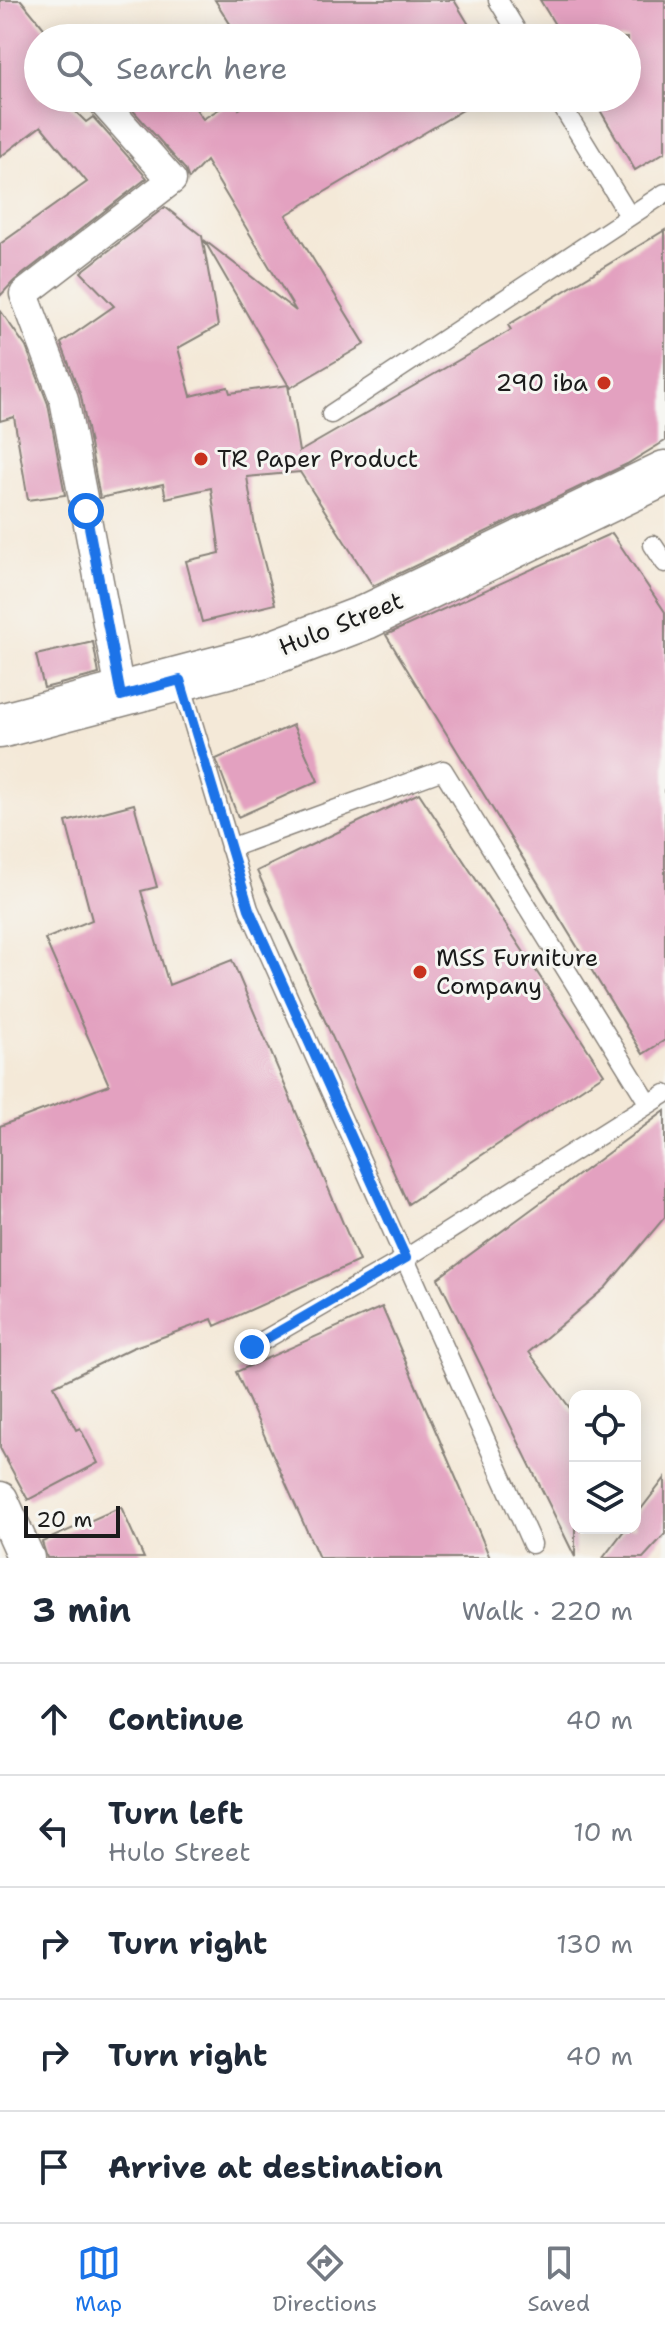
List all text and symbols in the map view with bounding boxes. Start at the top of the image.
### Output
search box [24,24,641,112]
icon: search [52,46,96,90]
text: Search here [116,48,287,89]
place label: 290 iba [496,367,588,399]
marker: 290 iba [595,374,613,392]
place label: TR Paper Product [217,443,418,475]
marker: TR Paper Product [192,450,210,468]
route start [68,493,104,529]
street label: Hulo Street [274,585,408,663]
place label: MSS Furniture Company [436,942,598,1002]
marker: MSS Furniture Company [411,963,429,981]
route end [234,1329,270,1365]
map controls [569,1390,641,1534]
button: locate [569,1390,641,1462]
button: layers [569,1462,641,1534]
scale bar [24,1502,120,1538]
text: 20 m [36,1505,93,1534]
text: 3 min [32,1587,131,1633]
text: Walk · 220 m [461,1593,633,1628]
icon: ahead [32,1697,76,1741]
text: Continue [108,1699,244,1740]
text: 40 m [566,1702,633,1737]
text: Turn left [108,1793,243,1834]
icon: left [32,1809,76,1853]
text: 10 m [573,1814,633,1849]
text: Hulo Street [108,1834,251,1869]
icon: right [32,1921,76,1965]
text: Turn right [108,1923,267,1964]
text: 130 m [556,1926,633,1961]
icon: right [32,2033,76,2077]
text: Turn right [108,2035,267,2076]
text: 40 m [566,2038,633,2073]
icon: arrive [32,2145,76,2189]
text: Arrive at destination [108,2147,443,2188]
tab: Map [75,2241,122,2318]
tab: Directions [272,2241,377,2318]
tab: Saved [527,2241,590,2318]

